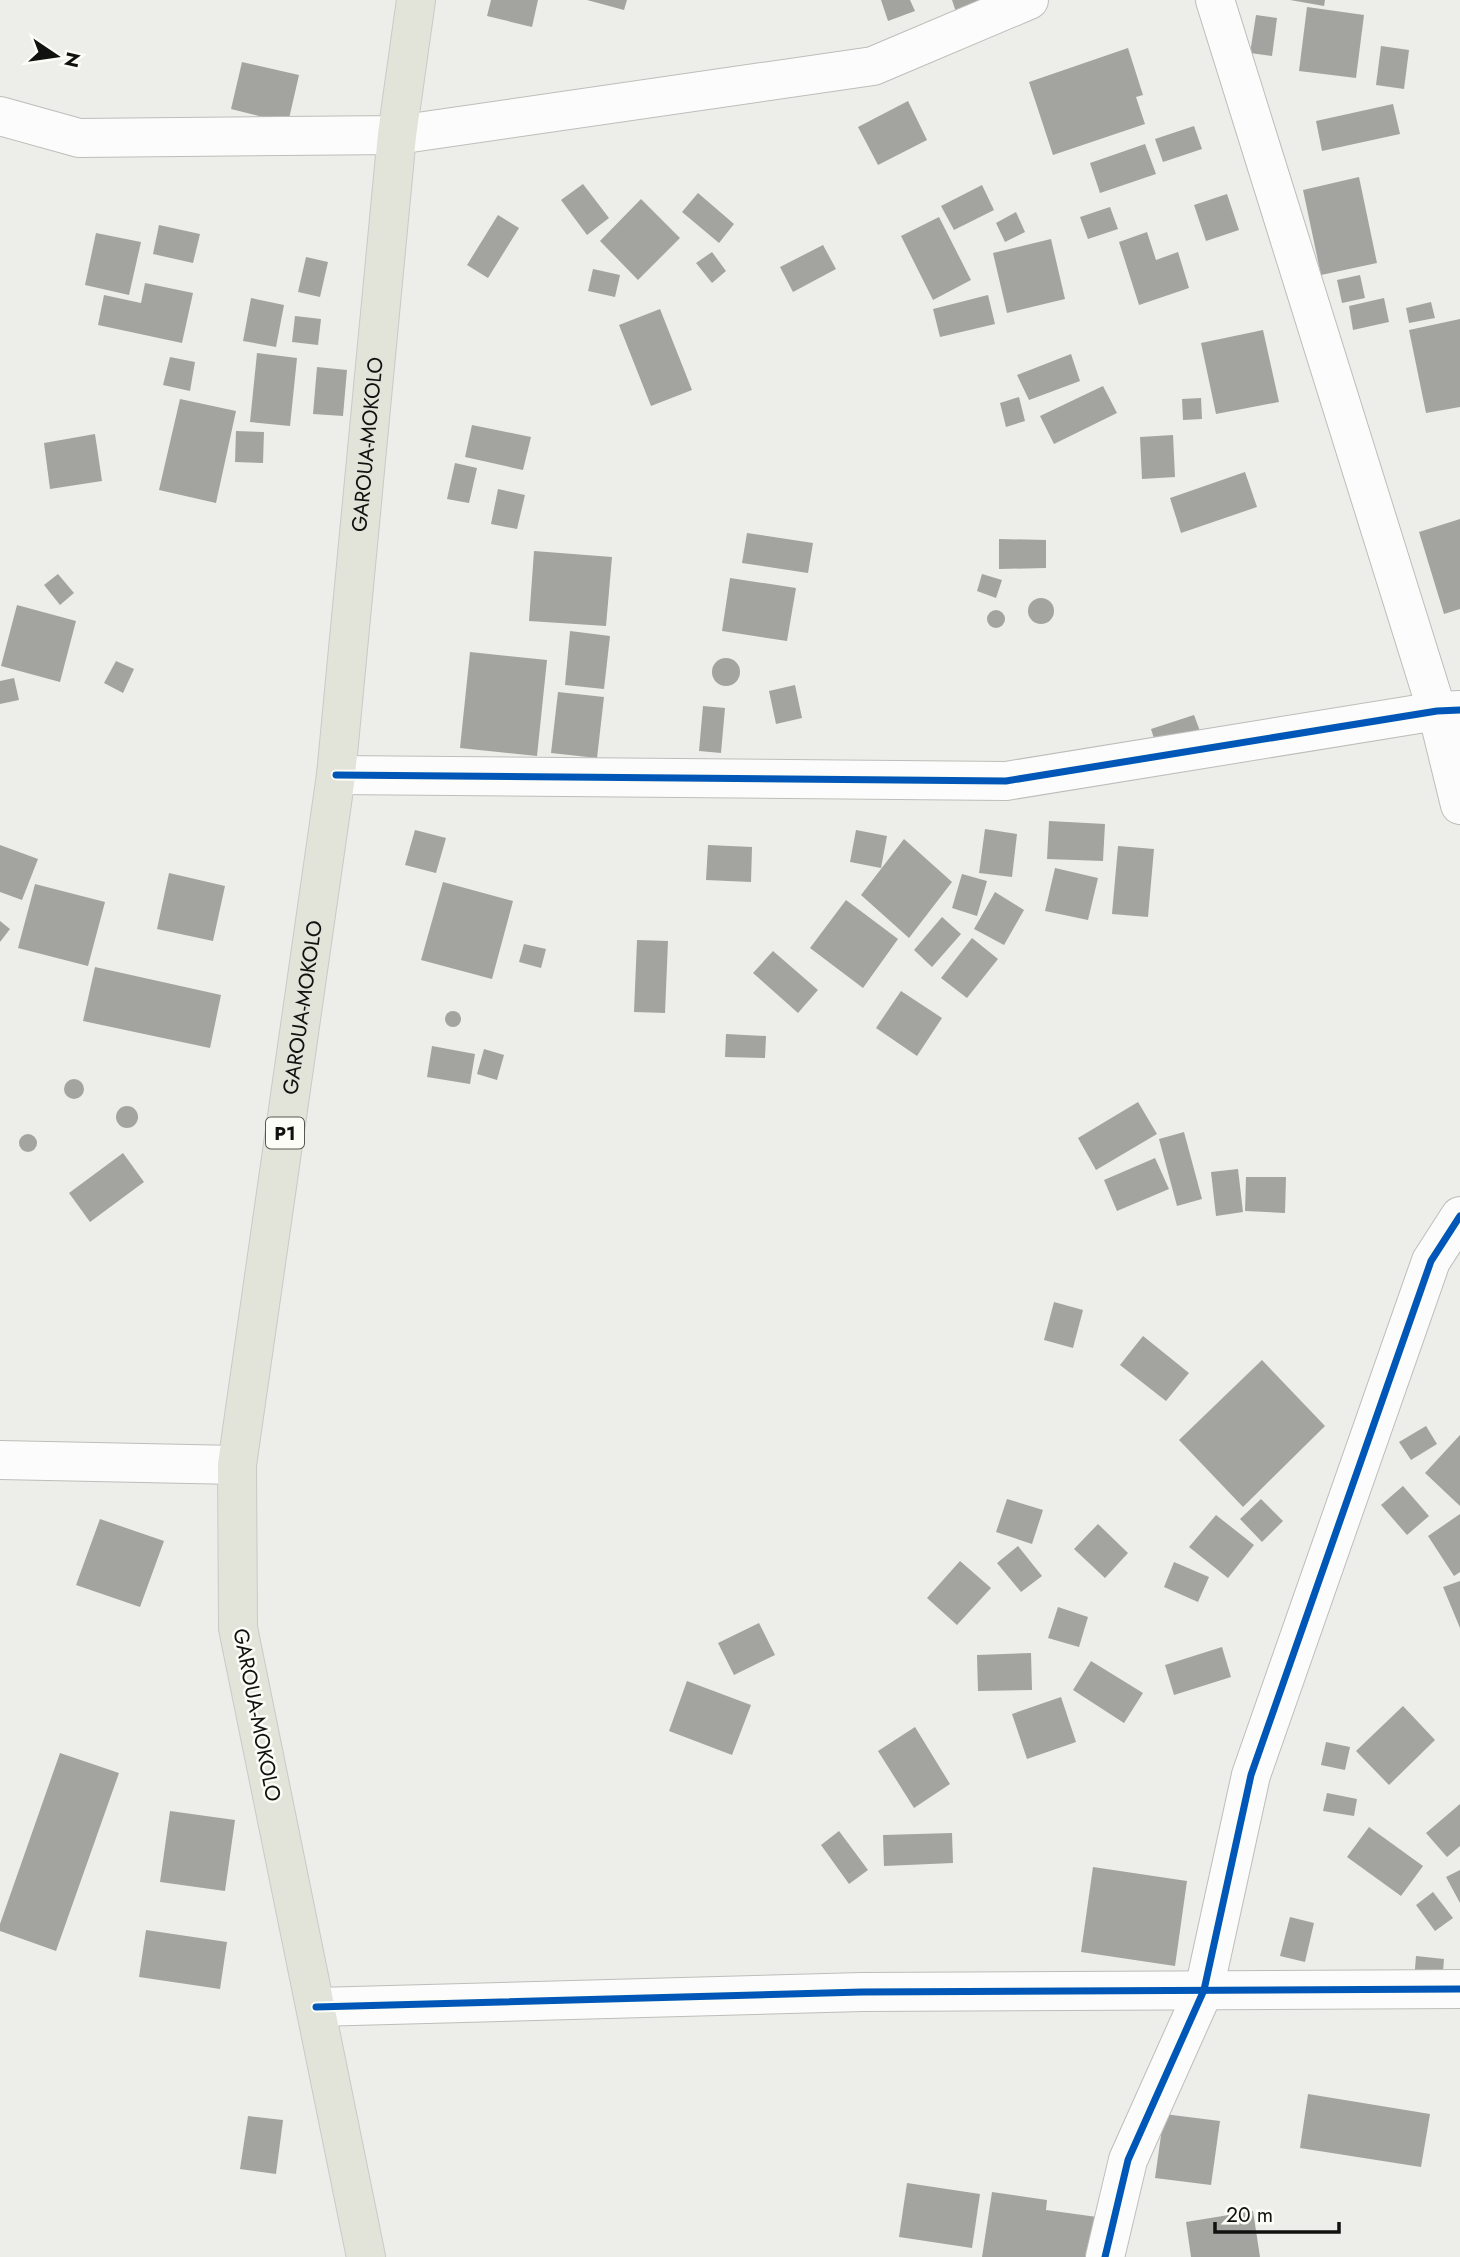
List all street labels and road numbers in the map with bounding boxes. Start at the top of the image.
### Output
street label: GAROUA-MOKOLO [344,356,391,533]
street label: GAROUA-MOKOLO [275,918,330,1097]
road number: P1 [266,1118,304,1148]
street label: GAROUA-MOKOLO [226,1626,288,1804]

